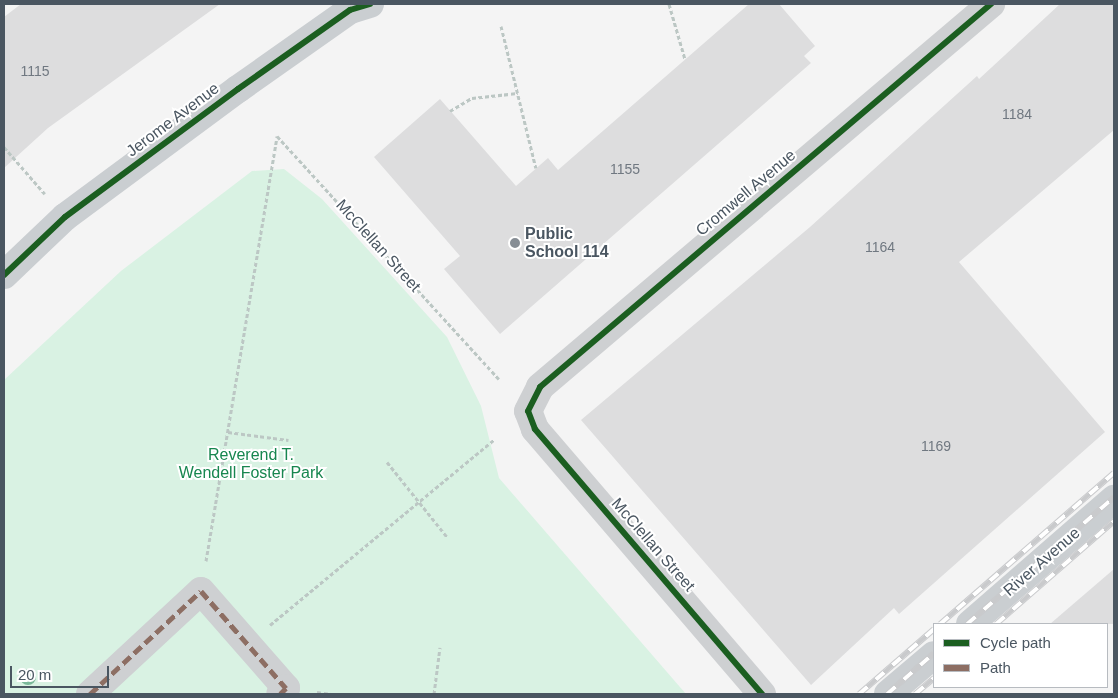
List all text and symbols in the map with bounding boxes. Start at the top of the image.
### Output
house number: 1115 [20,63,50,79]
street label: Jerome Avenue [123,79,223,161]
house number: 1184 [1002,106,1032,122]
street label: Cromwell Avenue [692,145,800,241]
house number: 1155 [610,161,640,177]
street label: McClellan Street [332,196,424,296]
place label: Public School 114 [525,224,609,262]
marker: Public School 114 [509,237,521,249]
house number: 1164 [865,239,895,255]
house number: 1169 [921,438,951,454]
park label: Reverend T. Wendell Foster Park [179,445,323,483]
street label: McClellan Street [607,494,699,596]
street label: River Avenue [1000,523,1084,601]
legend [933,623,1108,688]
text: Cycle path [980,634,1051,651]
scale bar [12,656,111,688]
text: Path [980,659,1011,676]
text: 20 m [18,666,51,683]

